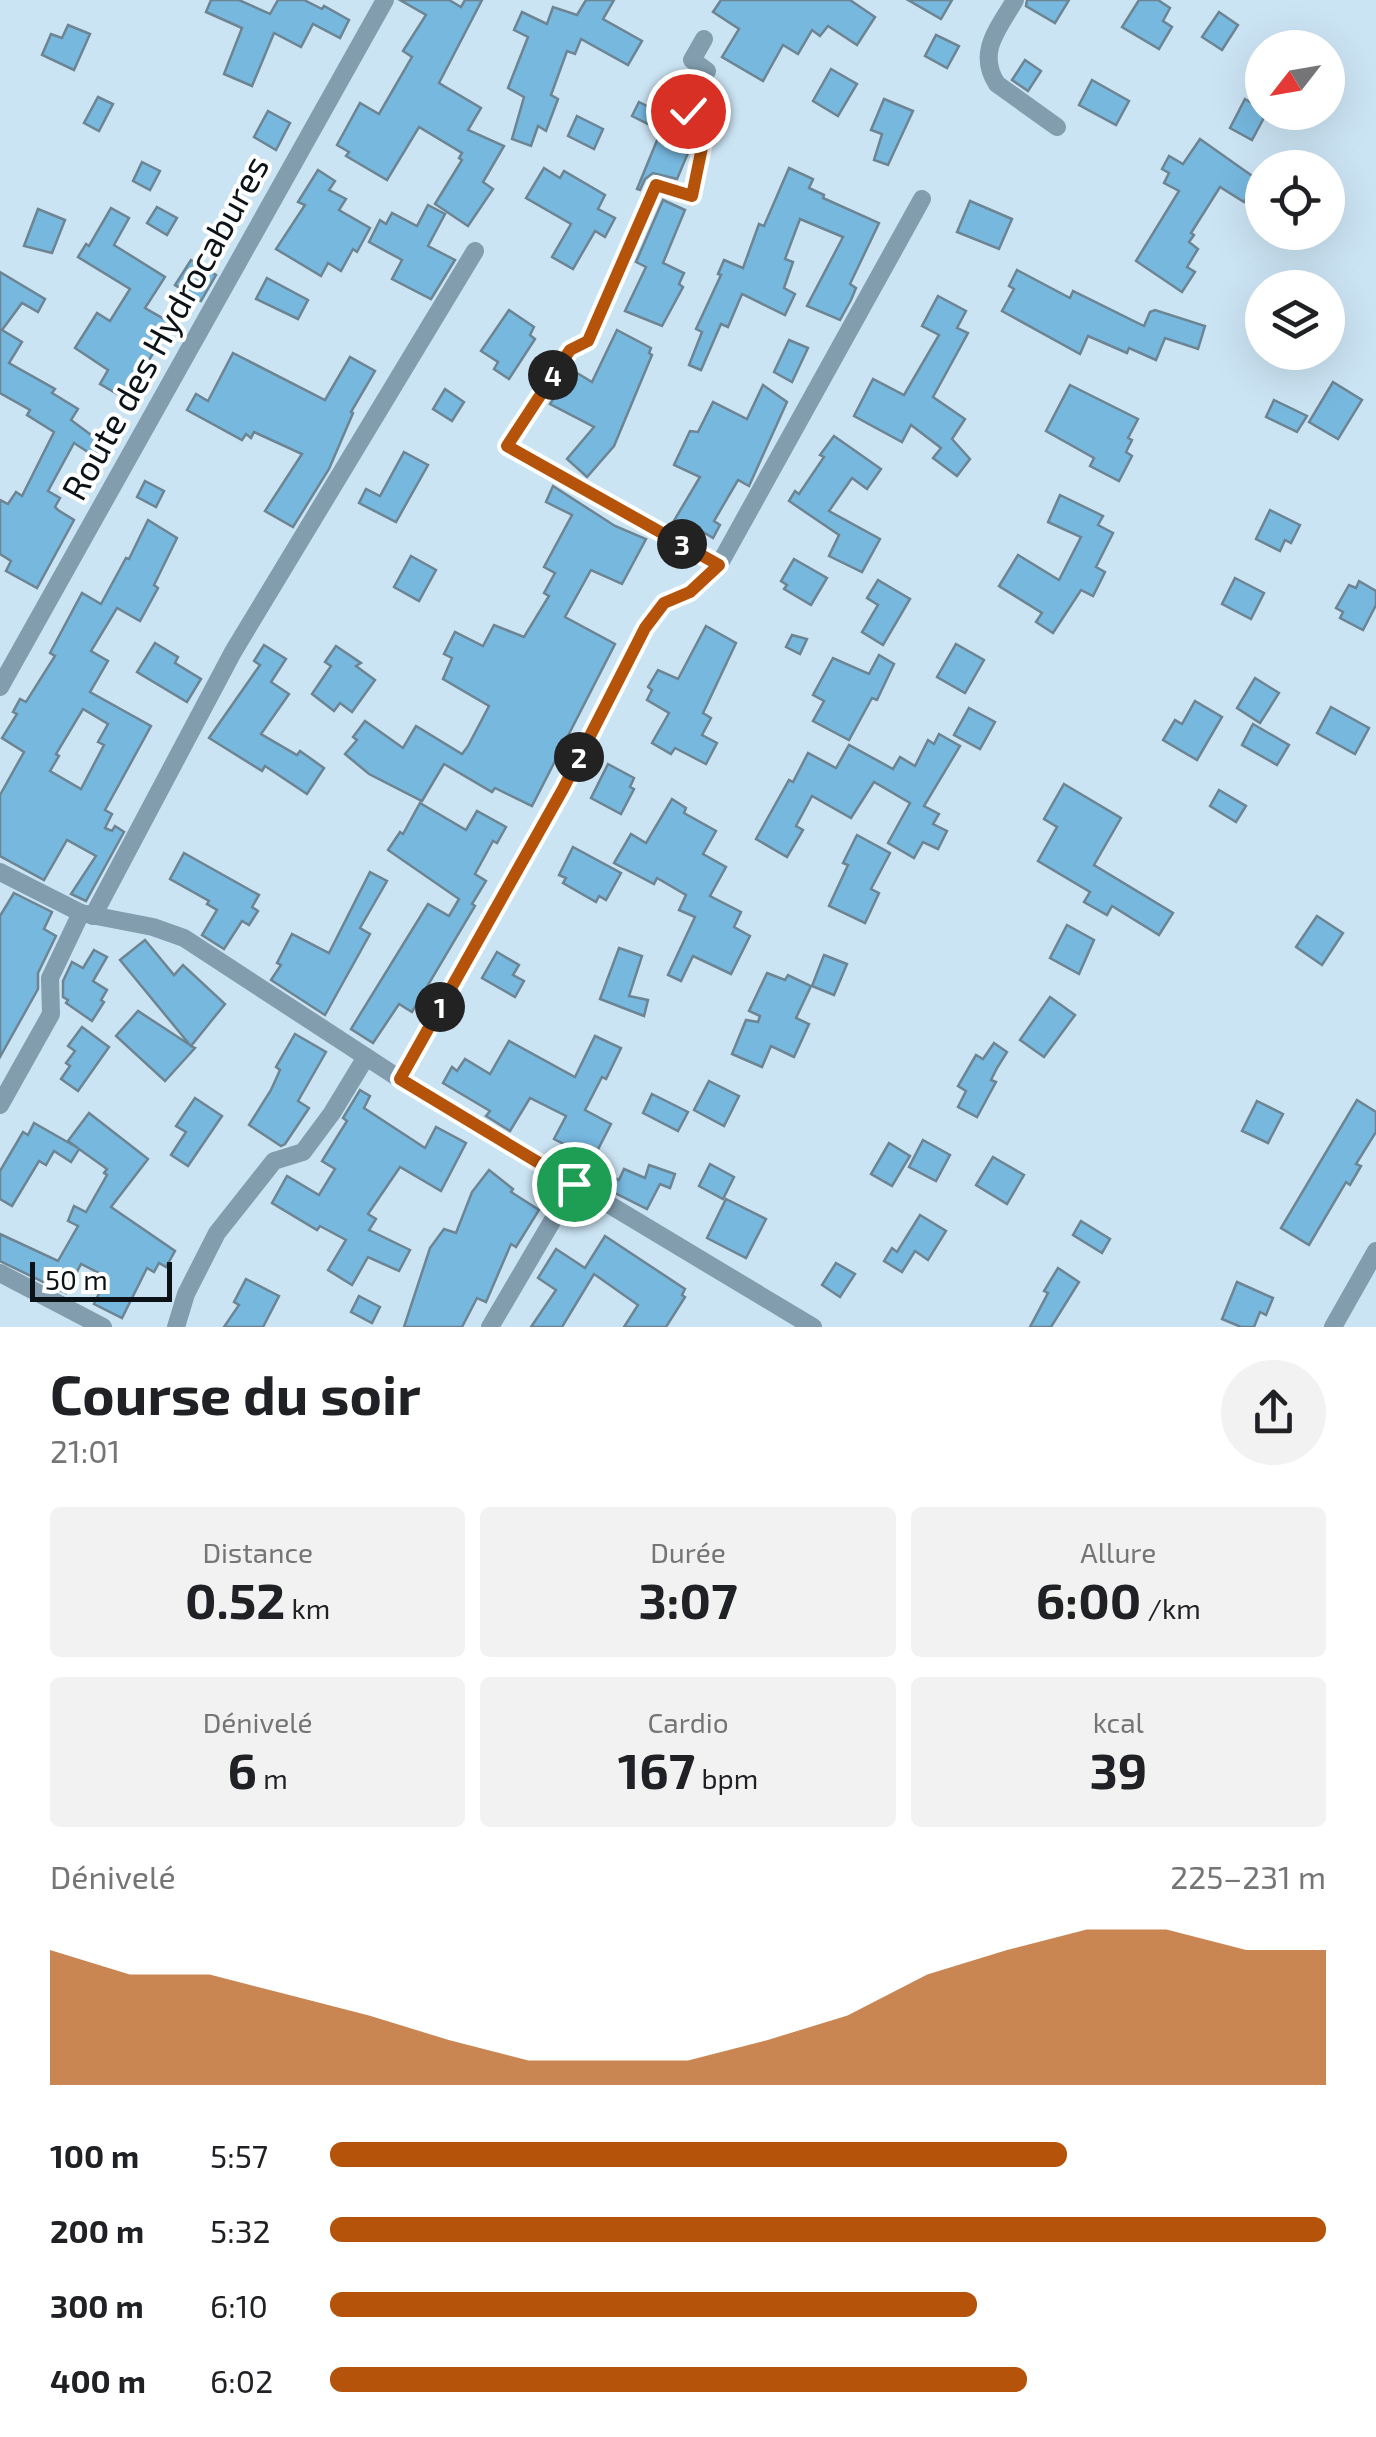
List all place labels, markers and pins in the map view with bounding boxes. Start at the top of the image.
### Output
pin [646,69,731,154]
pin: 4 [528,350,578,400]
pin: 3 [657,519,707,569]
pin: 2 [554,732,604,782]
pin: 1 [415,982,465,1032]
pin [532,1142,617,1227]

